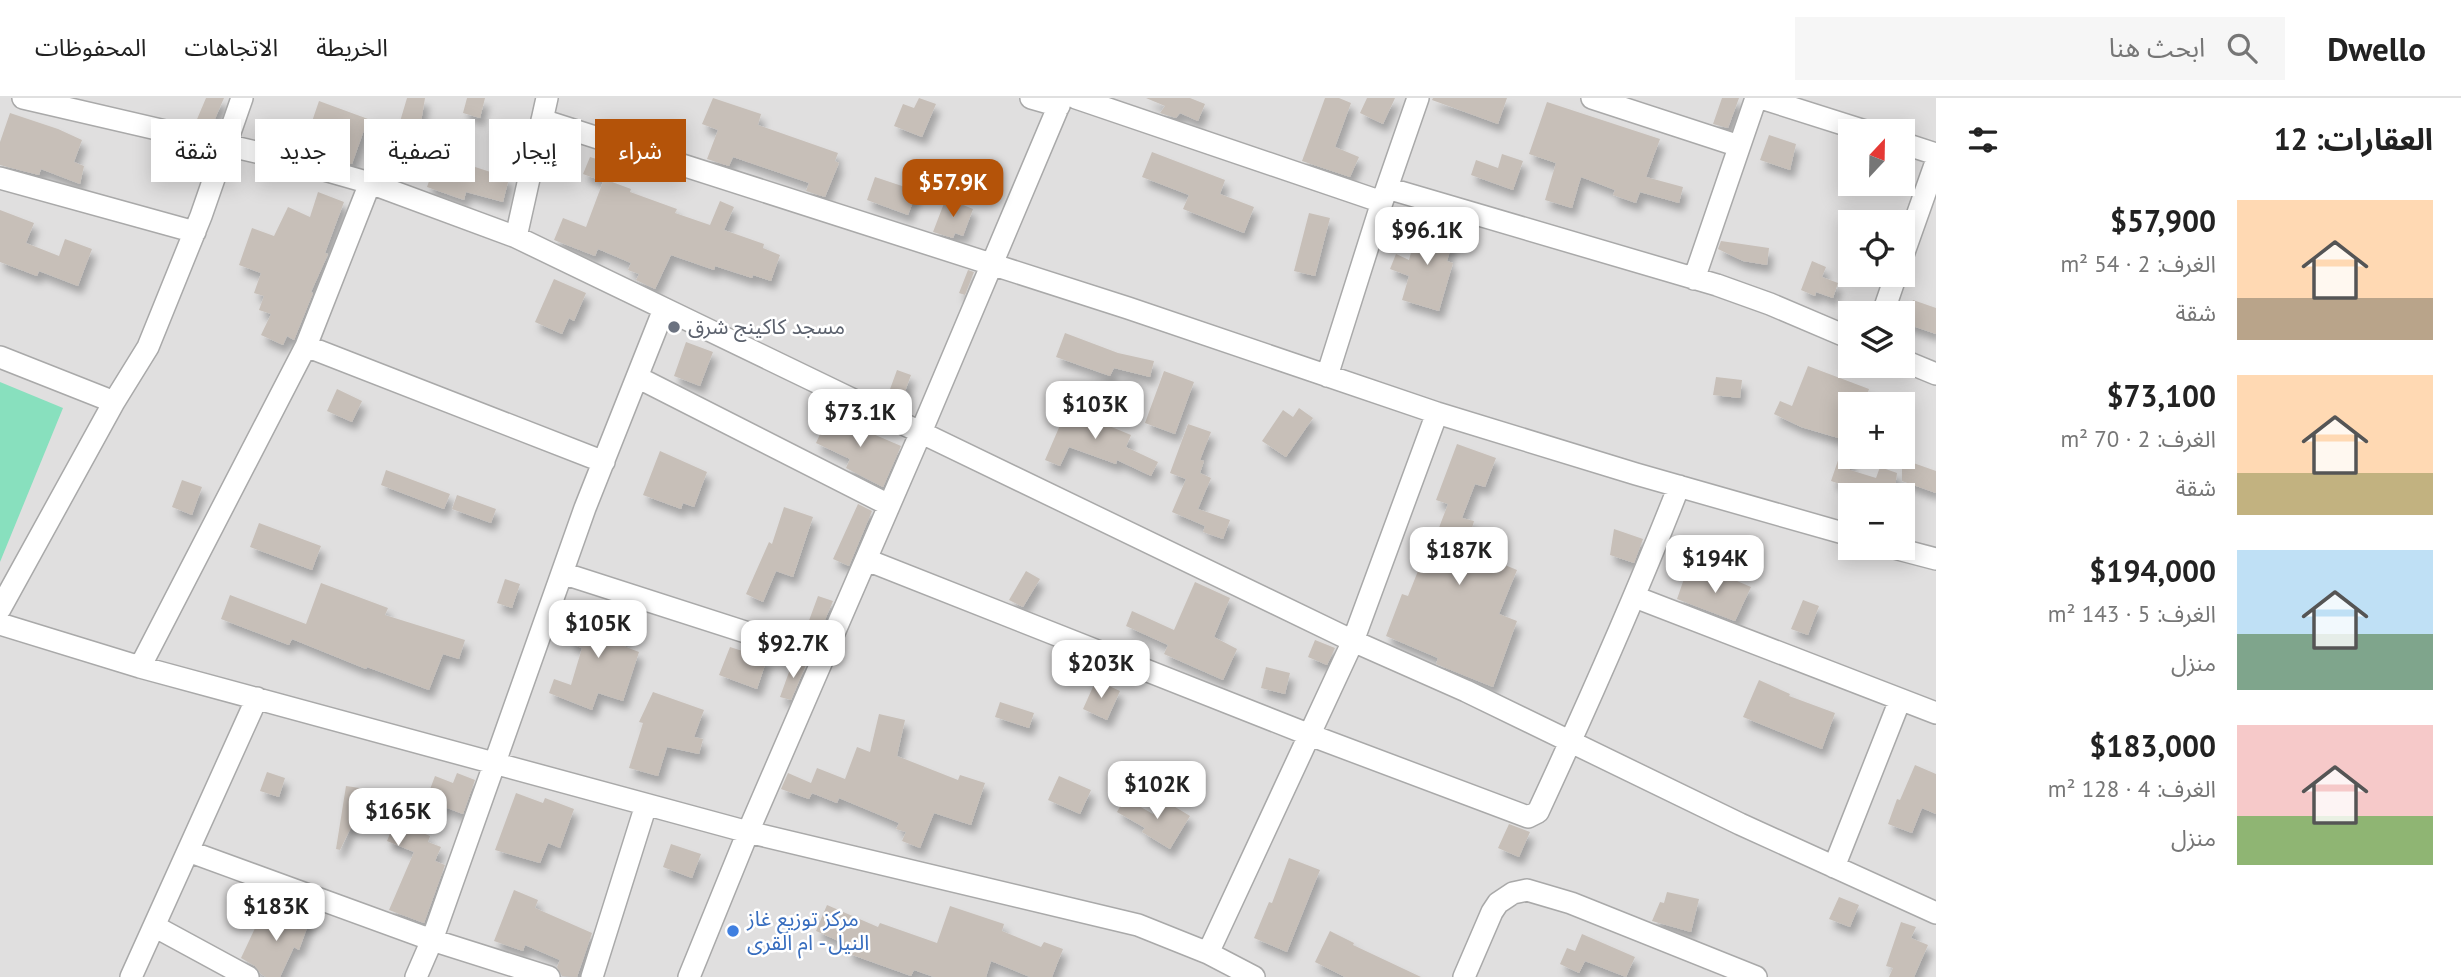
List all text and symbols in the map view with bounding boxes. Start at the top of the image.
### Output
search box [1795,17,2285,80]
text: Dwello [2327,27,2426,70]
icon: search [2223,29,2261,67]
text: ابحث هنا [2109,31,2205,64]
text: المحفوظات [35,32,146,63]
text: الاتجاهات [184,32,278,63]
text: الخريطة [316,32,388,63]
chip: شقة [151,119,241,182]
chip: جديد [255,119,350,182]
chip: تصفية [364,119,475,182]
chip: إيجار [489,119,581,182]
chip: شراء [595,119,686,182]
north arrow [1838,119,1914,196]
map controls [1838,119,1915,560]
text: العقارات: 12 [2274,119,2433,158]
icon: filters [1964,121,2002,159]
pin: $57.9K [896,159,1010,219]
text: $57.9K [918,167,988,196]
text: $57,900 [2110,201,2216,240]
pin: $96.1K [1370,208,1484,267]
button: locate [1838,210,1915,287]
text: $96.1K [1391,215,1463,244]
icon: home [2293,228,2377,312]
text: الغرف: 2 · 54 m² [2060,249,2216,278]
text: شقة [2175,298,2216,327]
button: layers [1838,301,1915,378]
place label: مسجد كاكينج شرق [688,313,845,342]
marker: مسجد كاكينج شرق [666,319,682,335]
text: $73,100 [2106,376,2216,415]
pin: $103K [1046,382,1144,441]
text: $103K [1062,389,1128,418]
pin: $73.1K [803,390,917,449]
button: + [1838,392,1915,469]
text: $73.1K [824,397,896,426]
icon: home [2293,403,2377,487]
text: الغرف: 2 · 70 m² [2060,424,2216,453]
text: شقة [2175,473,2216,502]
button: − [1838,483,1915,560]
pin: $187K [1410,528,1508,587]
text: $187K [1426,535,1492,564]
pin: $194K [1666,536,1764,595]
text: $194K [1682,543,1748,572]
text: $194,000 [2089,551,2216,590]
icon: home [2293,578,2377,662]
text: الغرف: 5 · 143 m² [2048,599,2216,628]
pin: $105K [549,601,647,660]
text: $105K [565,608,631,637]
pin: $92.7K [736,620,850,680]
text: $92.7K [757,628,829,657]
pin: $203K [1052,640,1150,700]
text: $203K [1068,648,1134,677]
text: منزل [2171,648,2216,677]
text: $183,000 [2089,726,2216,765]
icon: home [2293,753,2377,837]
pin: $102K [1108,762,1206,821]
text: $102K [1124,769,1190,798]
text: الغرف: 4 · 128 m² [2048,774,2216,803]
pin: $165K [349,788,447,848]
text: $165K [365,796,431,825]
text: منزل [2171,823,2216,852]
pin: $183K [227,884,325,943]
text: $183K [243,891,309,920]
place label: مركز توزيع غاز النيل - ام القرى [746,905,869,959]
marker: مركز توزيع غاز النيل - ام القرى [725,923,741,939]

